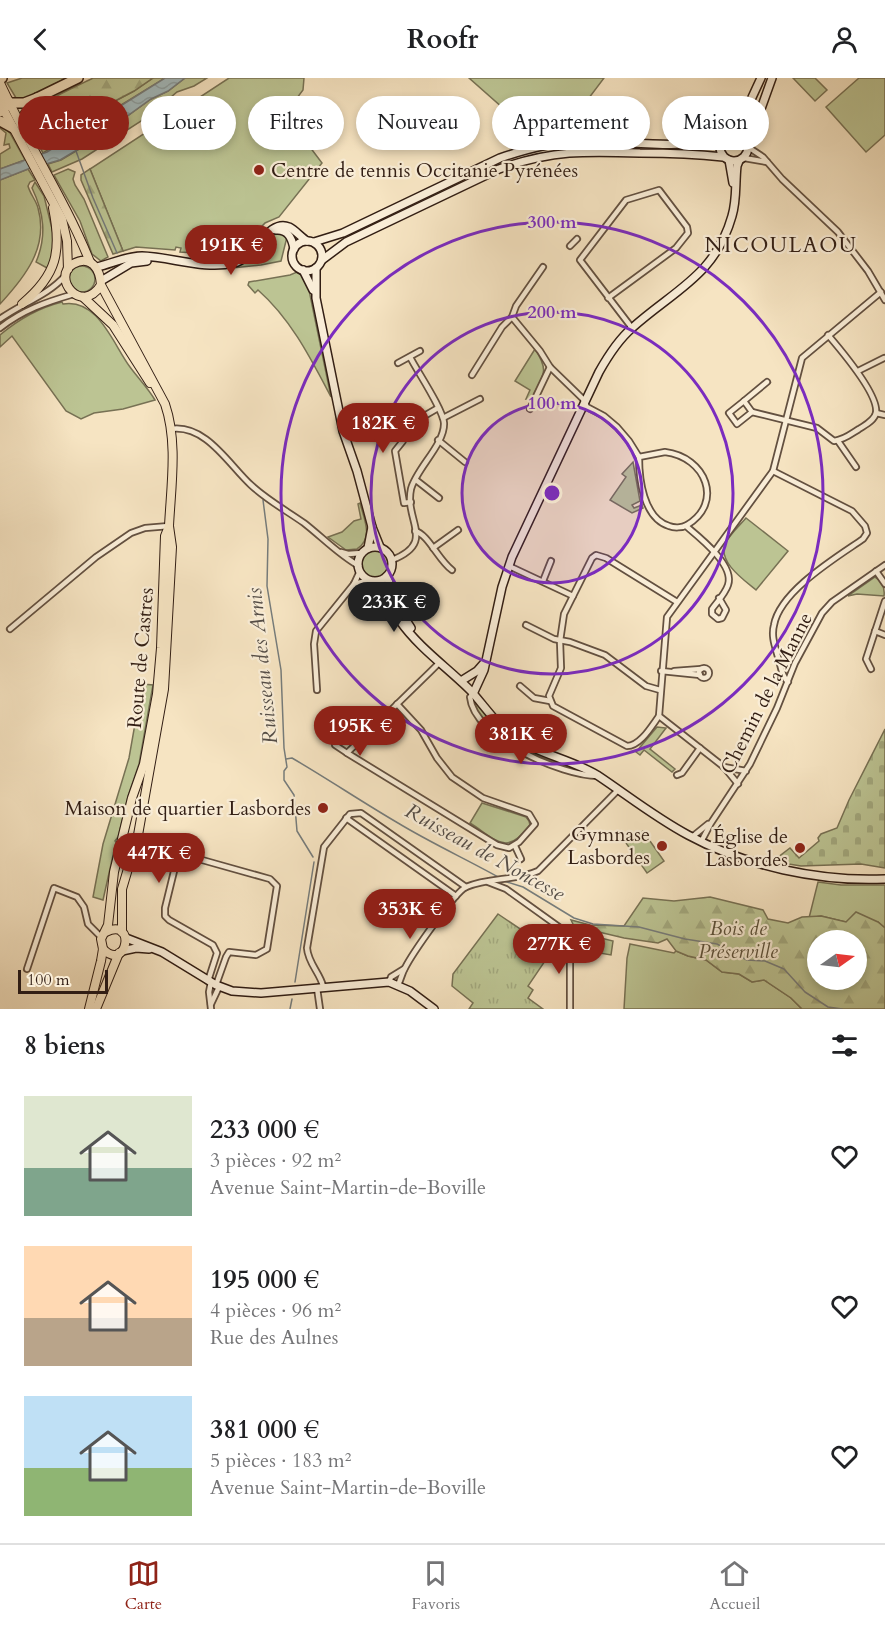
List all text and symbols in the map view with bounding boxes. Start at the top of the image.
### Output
text: Roofr [407,21,478,58]
icon: back [24,23,57,56]
icon: person [828,23,861,56]
chip: Acheter [18,96,129,150]
chip: Louer [141,96,236,150]
chip: Filtres [248,96,344,150]
chip: Nouveau [356,96,480,150]
chip: Appartement [492,96,650,150]
chip: Maison [662,96,769,150]
place label: Centre de tennis Occitanie Pyrénées [271,157,578,184]
marker: Centre de tennis Occitanie Pyrénées [252,163,266,177]
text: 300 m [527,210,577,235]
pin: 191K € [182,225,280,276]
text: 191K € [199,231,263,258]
district label: NICOULAOU [705,231,857,260]
text: 200 m [527,300,577,325]
text: 100 m [527,391,577,416]
pin: 182K € [334,403,432,454]
text: 182K € [351,409,415,436]
centre of rings [542,483,562,503]
pin: 233K € [345,582,443,633]
street label: Route de Castres [121,586,160,730]
water label: Ruisseau des Arnis [240,586,285,746]
text: 233K € [362,588,426,615]
street label: Chemin de la Manne [714,608,819,779]
pin: 195K € [311,706,409,757]
text: 195K € [328,712,392,739]
pin: 381K € [472,714,570,765]
text: 381K € [489,720,553,747]
place label: Maison de quartier Lasbordes [65,795,311,822]
water label: Ruisseau de Noncesse [400,797,571,909]
marker: Maison de quartier Lasbordes [316,801,330,815]
place label: Gymnase Lasbordes [567,821,650,871]
place label: Église de Lasbordes [705,823,788,873]
pin: 447K € [110,833,208,884]
text: 447K € [127,839,191,866]
marker: Gymnase Lasbordes [655,839,669,853]
marker: Église de Lasbordes [793,841,807,855]
pin: 353K € [361,889,459,940]
text: 353K € [378,895,442,922]
park label: Bois de Préserville [698,915,778,965]
pin: 277K € [510,924,608,975]
text: 277K € [527,930,591,957]
north arrow [807,930,867,990]
map controls [807,930,867,990]
scale bar [18,967,108,995]
text: 100 m [27,969,69,991]
text: 8 biens [24,1028,105,1063]
icon: filters [828,1029,861,1062]
text: 233 000 € [210,1112,319,1147]
icon: home [72,1120,144,1192]
icon: heart [828,1140,861,1173]
text: 3 pièces · 92 m² [210,1147,341,1174]
text: Avenue Saint-Martin-de-Boville [210,1174,486,1201]
text: 195 000 € [210,1262,319,1297]
icon: home [72,1270,144,1342]
icon: heart [828,1290,861,1323]
text: 4 pièces · 96 m² [210,1297,341,1324]
text: Rue des Aulnes [210,1324,339,1351]
text: 381 000 € [210,1412,319,1447]
icon: home [72,1420,144,1492]
icon: heart [828,1440,861,1473]
text: 5 pièces · 183 m² [210,1447,351,1474]
text: Avenue Saint-Martin-de-Boville [210,1474,486,1501]
tab: Carte [125,1557,162,1615]
tab: Favoris [412,1557,460,1615]
tab: Accueil [710,1557,760,1615]

